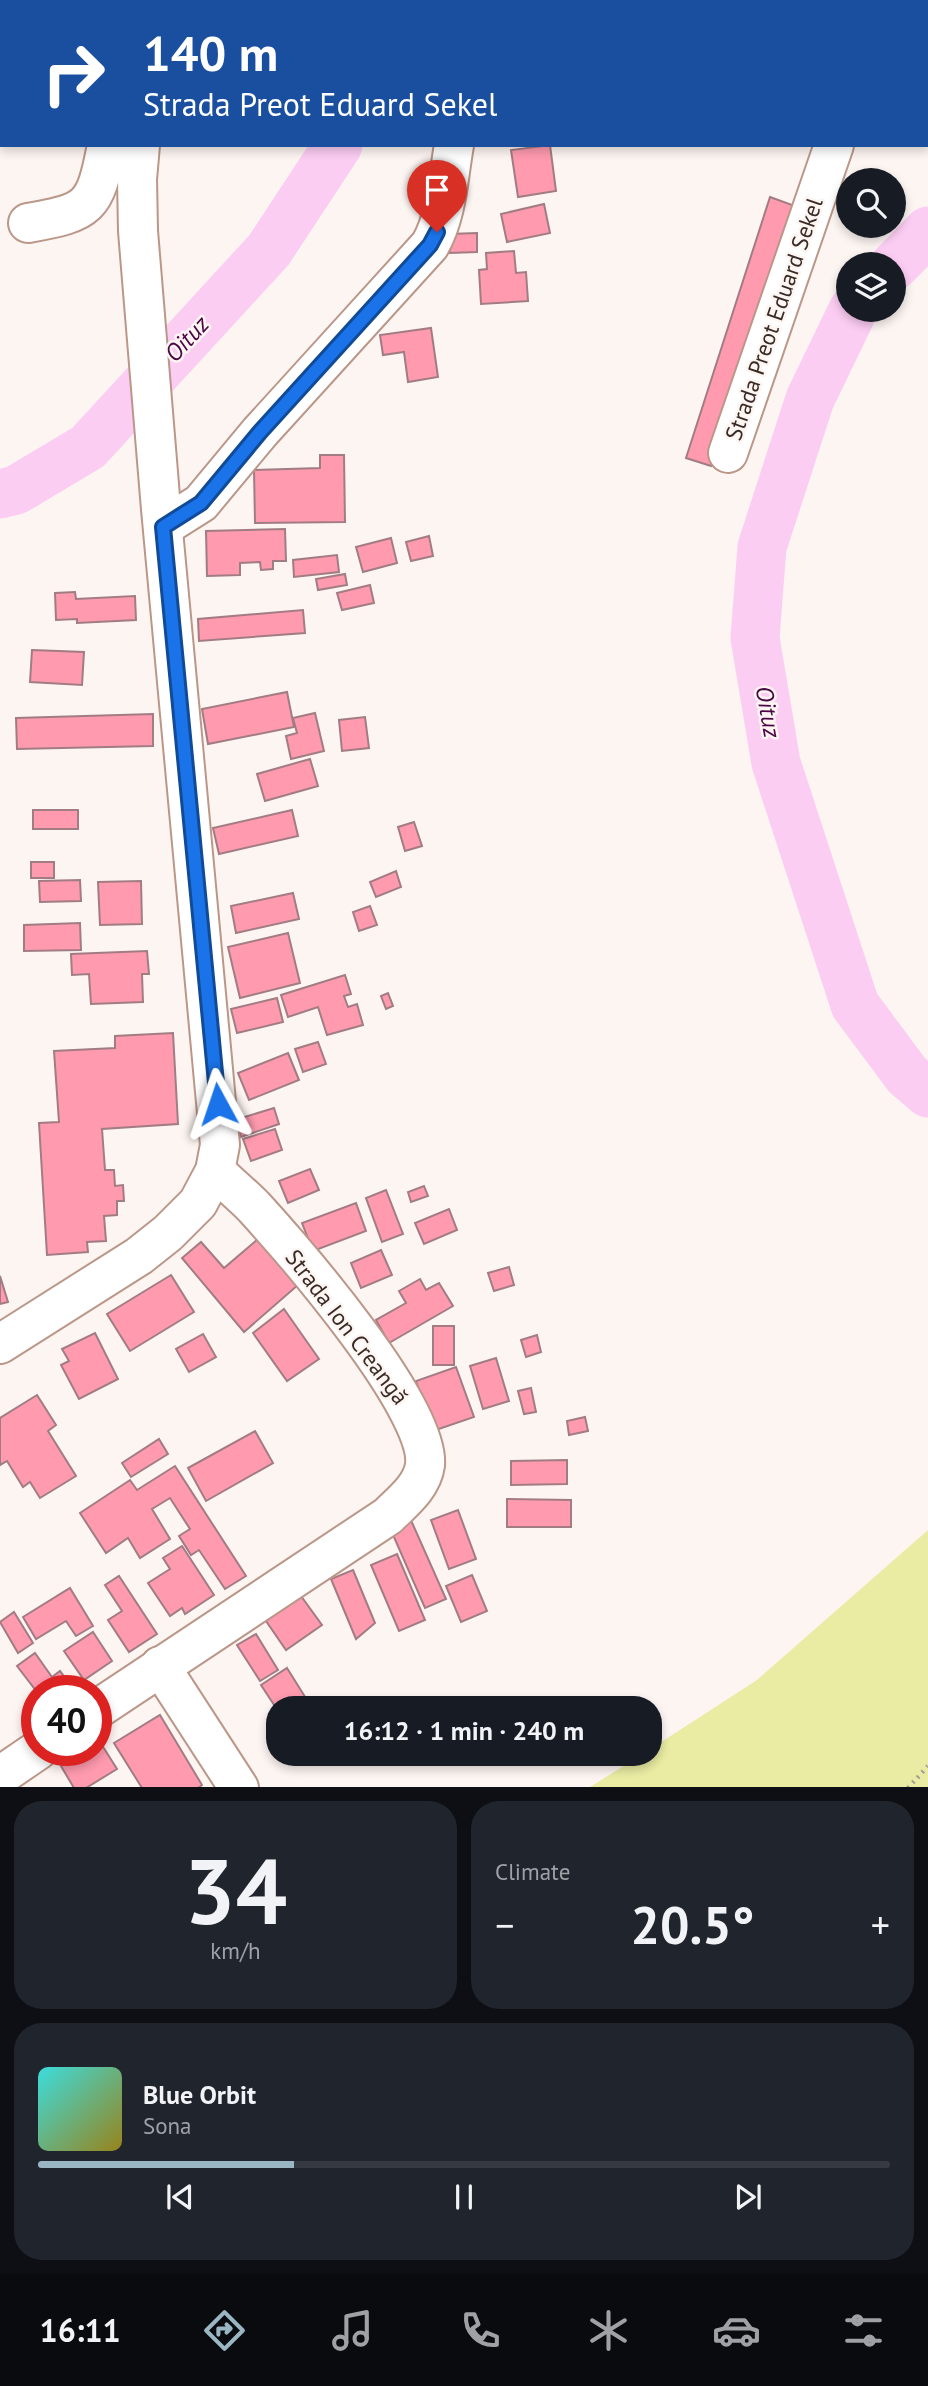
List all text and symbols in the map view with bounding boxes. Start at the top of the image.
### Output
text: 140 m [143,21,278,85]
icon: right [28,28,119,119]
text: Strada Preot Eduard Sekel [143,83,497,125]
pin [407,160,467,232]
map controls [836,168,906,322]
button: search [836,168,906,238]
icon: arrive [418,171,456,209]
street label: Strada Preot Eduard Sekel [718,193,829,444]
button: layers [836,252,906,322]
water label: Oituz [158,309,216,368]
water label: Oituz [749,684,788,741]
position arrow [181,1067,255,1141]
street label: Strada Ion Creangă [280,1243,415,1410]
speed limit sign: 40 [21,1675,112,1766]
text: 16:12 · 1 min · 240 m [344,1714,584,1747]
text: 34 [184,1831,287,1949]
text: Climate [495,1857,570,1886]
text: 20.5° [631,1891,754,1958]
text: − [495,1900,514,1949]
text: + [871,1900,890,1949]
text: km/h [210,1936,261,1965]
text: Blue Orbit [143,2078,256,2111]
text: Sona [143,2111,192,2140]
icon: previous [161,2178,199,2216]
icon: pause [445,2178,483,2216]
icon: next [729,2178,767,2216]
icon: directions [200,2306,249,2355]
icon: music [328,2306,377,2355]
icon: phone [456,2306,505,2355]
icon: climate [584,2306,633,2355]
icon: car [712,2306,761,2355]
icon: filters [839,2306,888,2355]
text: 16:11 [39,2309,121,2351]

